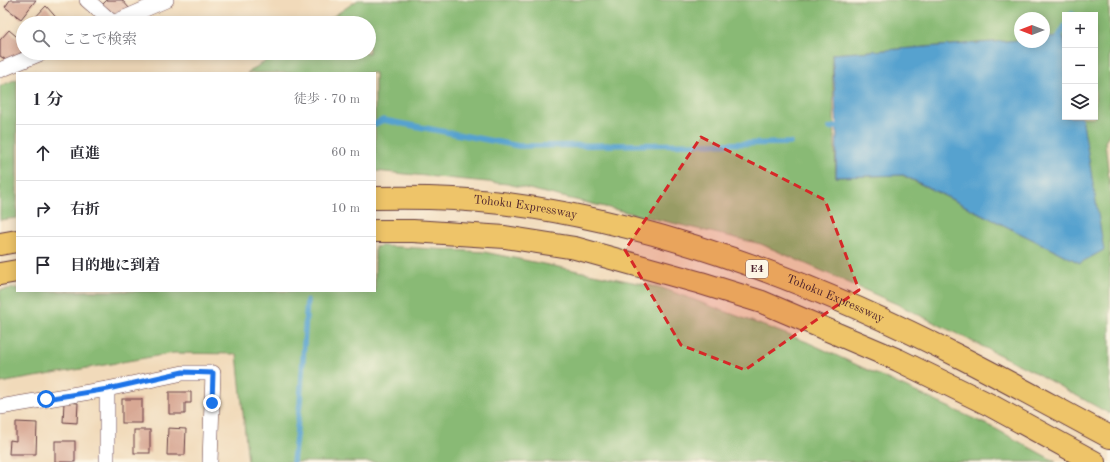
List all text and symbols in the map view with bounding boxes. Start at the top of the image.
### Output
north arrow [1014,12,1050,48]
map controls [1062,12,1098,120]
button: + [1062,12,1098,48]
search box [16,16,376,60]
icon: search [30,27,52,49]
text: ここで検索 [62,33,137,48]
button: − [1062,48,1098,84]
button: layers [1062,84,1098,120]
text: 1 分 [32,92,64,109]
text: 徒歩 · 70 m [294,93,360,106]
icon: ahead [32,142,54,164]
text: 60 m [331,146,360,159]
text: 直進 [70,147,100,162]
street label: Tohoku Expressway [473,194,579,222]
icon: right [32,198,54,220]
text: 10 m [331,202,360,215]
text: 右折 [70,203,100,218]
icon: arrive [32,254,54,276]
text: 目的地に到着 [70,259,160,274]
road number: E4 [746,260,768,278]
street label: Tohoku Expressway [785,273,886,325]
route start [37,390,55,408]
route end [203,394,221,412]

